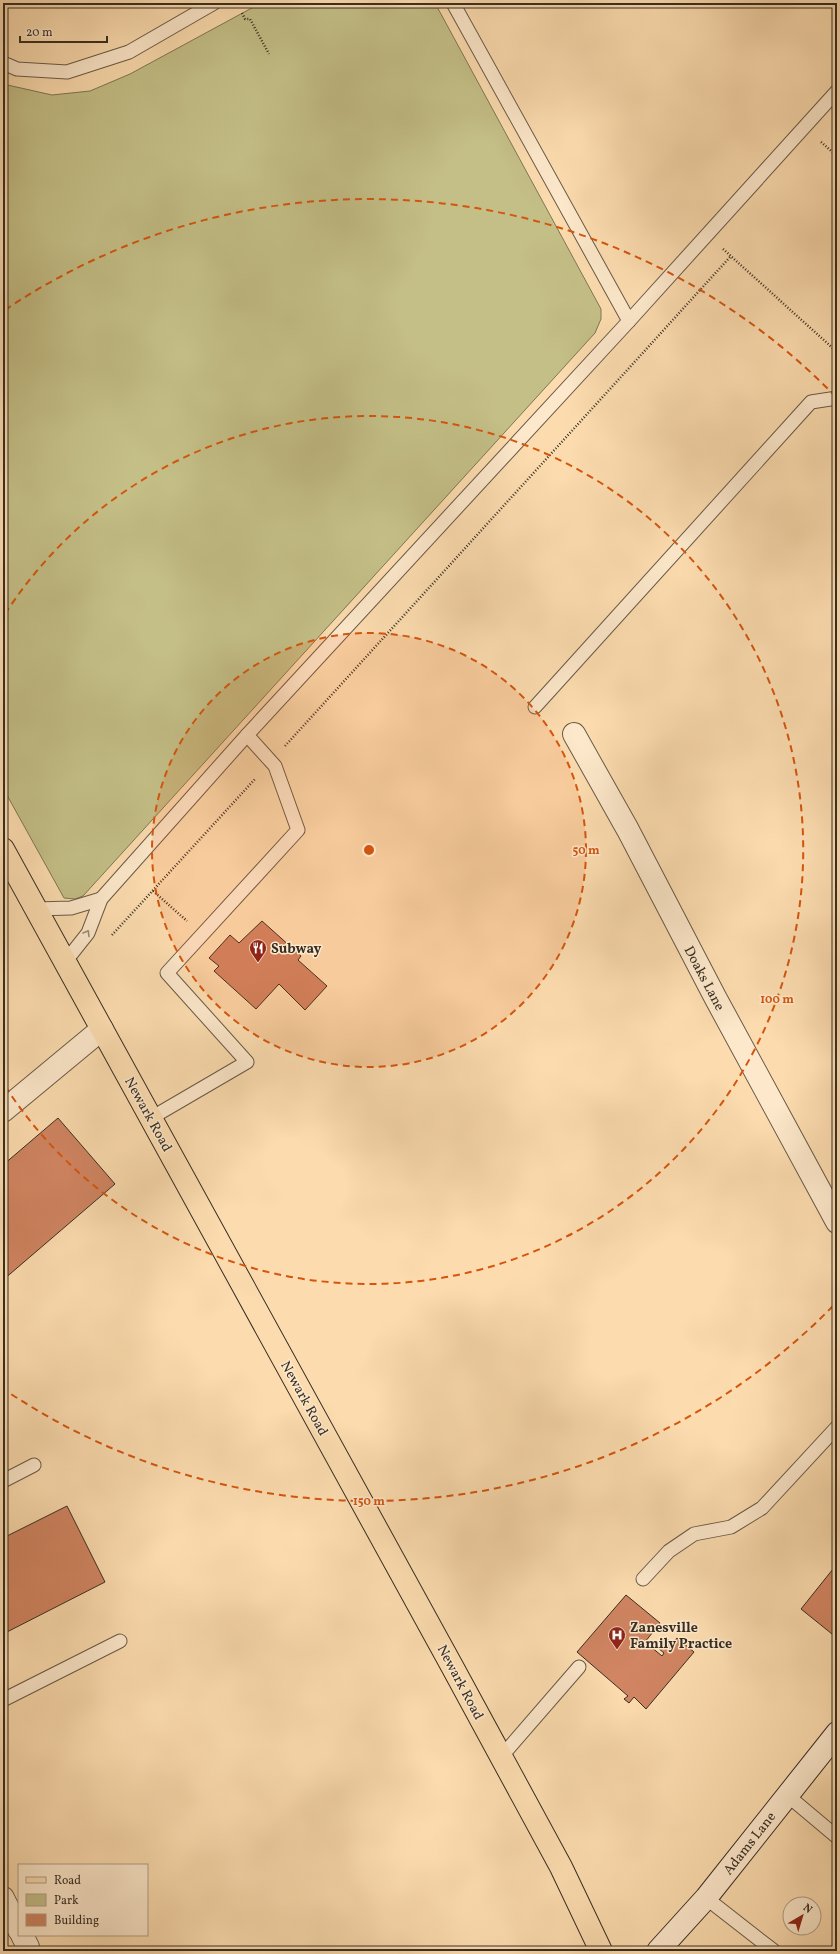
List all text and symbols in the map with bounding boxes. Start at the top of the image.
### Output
scale bar [20,18,107,44]
text: 20 m [26,25,53,41]
centre of rings [362,843,376,857]
text: 50 m [572,843,600,859]
one-way arrow [82,930,89,937]
restaurant icon: Subway [248,938,268,963]
place label: Subway [271,940,322,959]
street label: Doaks Lane [679,943,729,1015]
text: 100 m [760,992,794,1008]
street label: Newark Road [119,1074,176,1156]
street label: Newark Road [275,1358,332,1440]
text: 150 m [353,1494,385,1510]
place label: Zanesville Family Practice [630,1619,732,1654]
hospital icon: Zanesville Family Practice [607,1625,627,1650]
street label: Newark Road [432,1642,487,1724]
street label: Adams Lane [719,1808,781,1879]
legend [18,1864,148,1936]
text: Road [54,1873,81,1889]
text: Park [54,1893,79,1909]
north arrow [782,1896,822,1936]
text: N [799,1901,815,1918]
text: Building [54,1913,99,1929]

